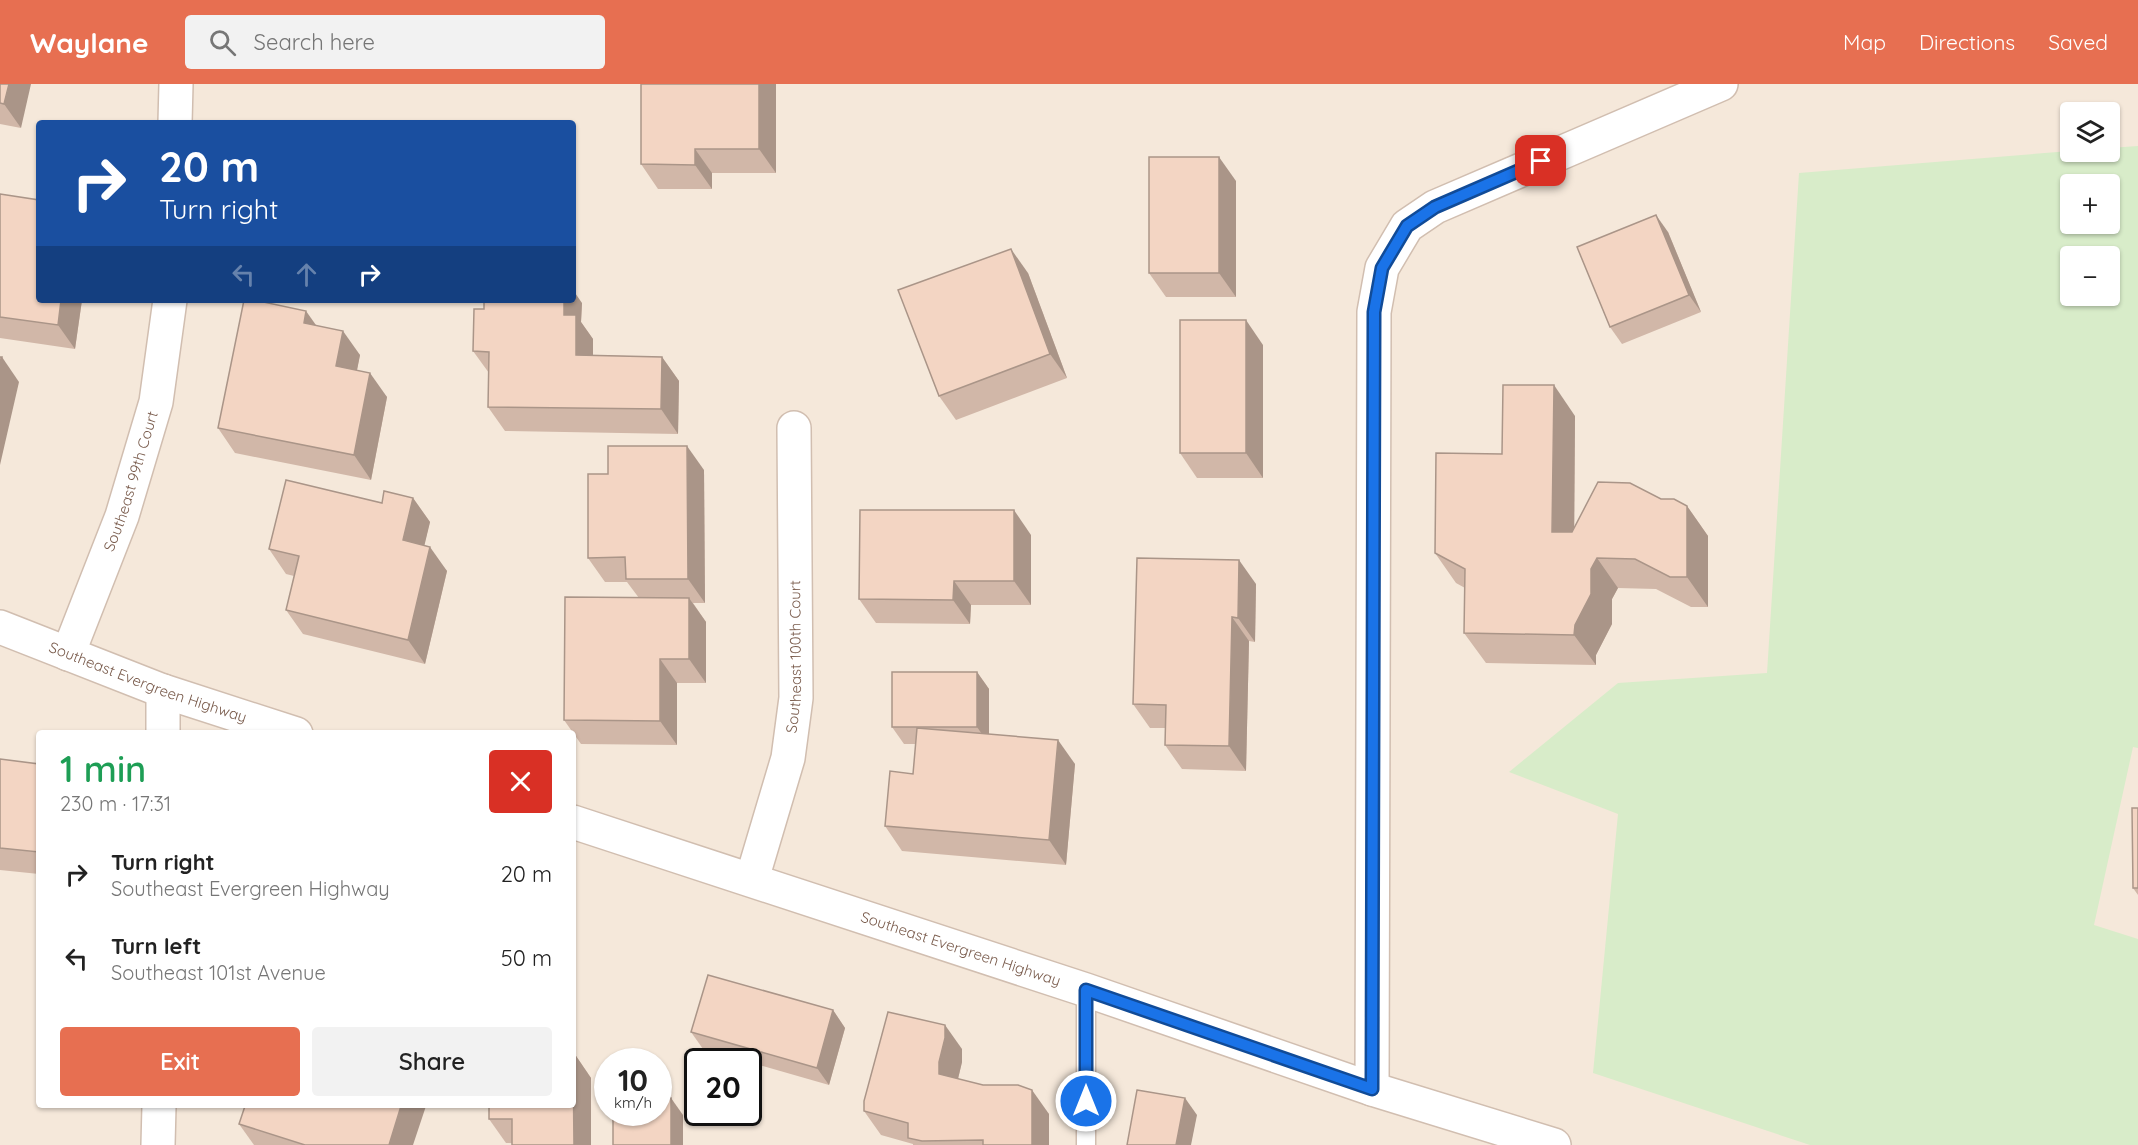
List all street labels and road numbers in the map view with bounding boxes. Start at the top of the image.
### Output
street label: Southeast 99th Court [99,409,162,554]
street label: Southeast 100th Court [781,580,805,734]
street label: Southeast Evergreen Highway [46,637,249,726]
street label: Southeast Evergreen Highway [859,907,1063,990]

